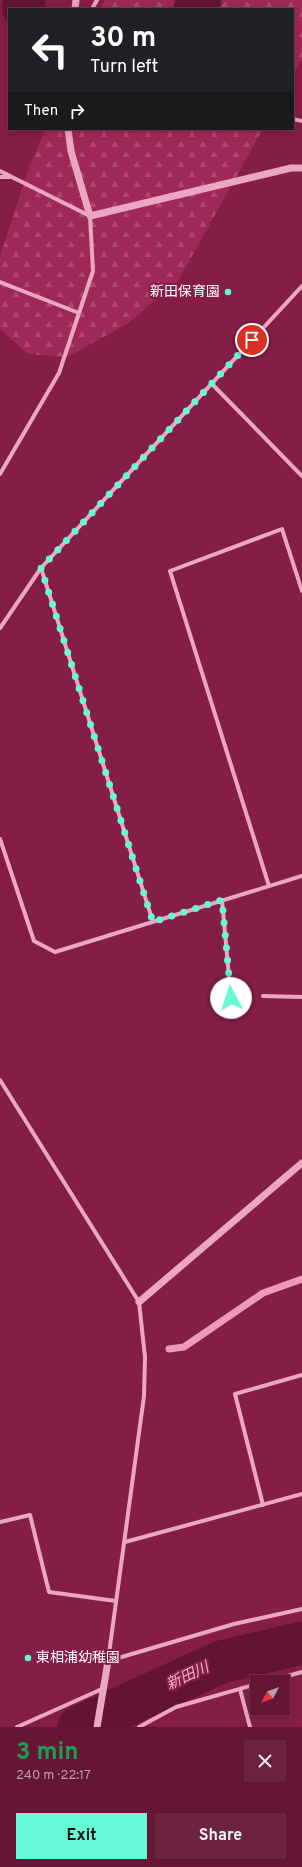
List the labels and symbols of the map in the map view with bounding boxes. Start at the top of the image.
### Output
place label: 新田保育園 [150,284,220,301]
marker: 新田保育園 [223,287,233,297]
pin [235,323,269,357]
position arrow [210,977,252,1019]
place label: 東相浦幼稚園 [36,1650,120,1667]
marker: 東相浦幼稚園 [23,1653,33,1663]
water label: 新田川 [164,1658,214,1695]
north arrow [250,1675,290,1715]

